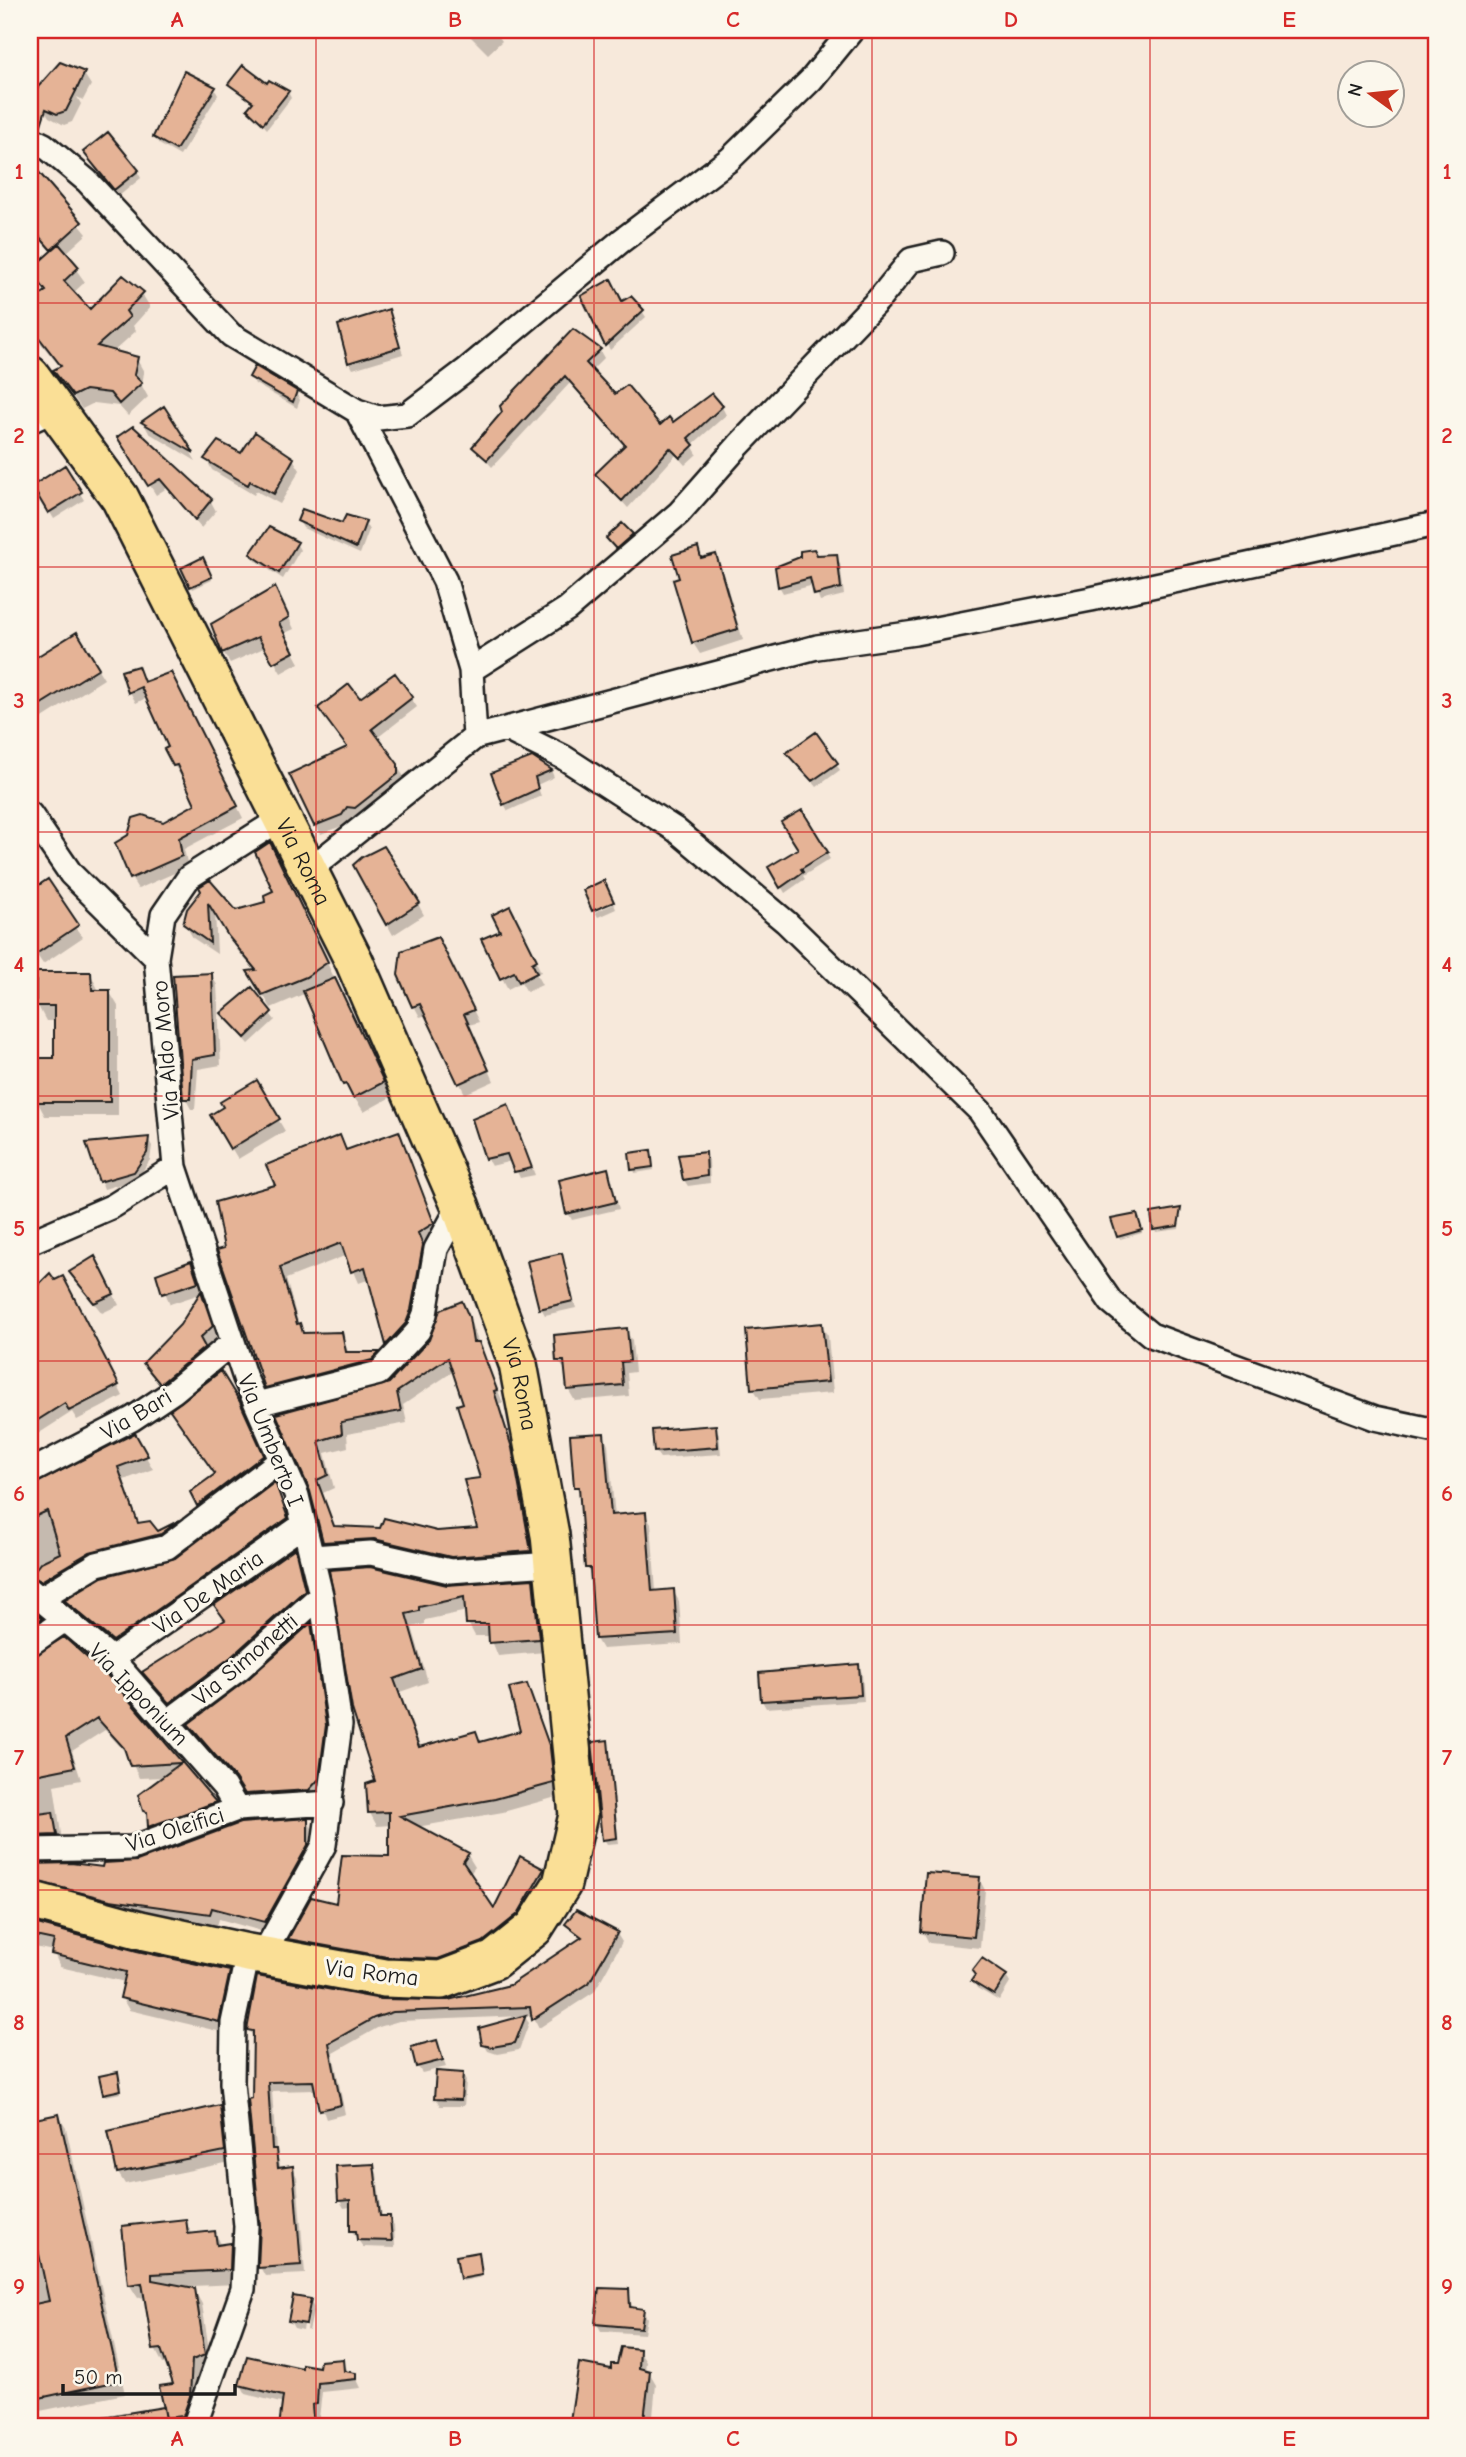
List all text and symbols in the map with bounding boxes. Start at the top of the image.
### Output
text: A [171,6,184,33]
text: B [448,6,462,33]
text: C [726,6,740,33]
text: D [1004,6,1018,33]
text: E [1282,6,1296,33]
north arrow [1336,60,1406,130]
text: N [1343,81,1368,99]
text: 1 [14,158,24,185]
text: 1 [1442,158,1452,185]
text: 2 [13,422,25,449]
text: 2 [1441,422,1453,449]
text: 3 [13,687,25,714]
text: 3 [1441,687,1453,714]
street label: Via Roma [270,814,337,910]
text: 4 [14,951,25,978]
text: 4 [1442,951,1453,978]
street label: Via Aldo Moro [146,979,185,1121]
text: 5 [13,1215,25,1242]
text: 5 [1441,1215,1453,1242]
street label: Via Roma [496,1335,543,1433]
street label: Via Umberto I [232,1370,309,1510]
street label: Via Bari [96,1383,176,1446]
text: 6 [13,1480,25,1507]
text: 6 [1441,1480,1453,1507]
street label: Via De Maria [148,1545,269,1640]
street label: Via Simonetti [187,1608,303,1711]
street label: Via Ipponium [83,1638,194,1751]
text: 7 [14,1744,25,1771]
text: 7 [1442,1744,1453,1771]
street label: Via Oleifici [123,1801,228,1858]
street label: Via Roma [324,1953,420,1992]
text: 8 [13,2009,25,2036]
text: 8 [1441,2009,1453,2036]
text: 9 [13,2273,25,2300]
text: 9 [1441,2273,1453,2300]
scale bar [63,2352,234,2396]
text: 50 m [74,2365,123,2389]
text: A [171,2425,184,2452]
text: B [448,2425,462,2452]
text: C [726,2425,740,2452]
text: D [1004,2425,1018,2452]
text: E [1282,2425,1296,2452]

